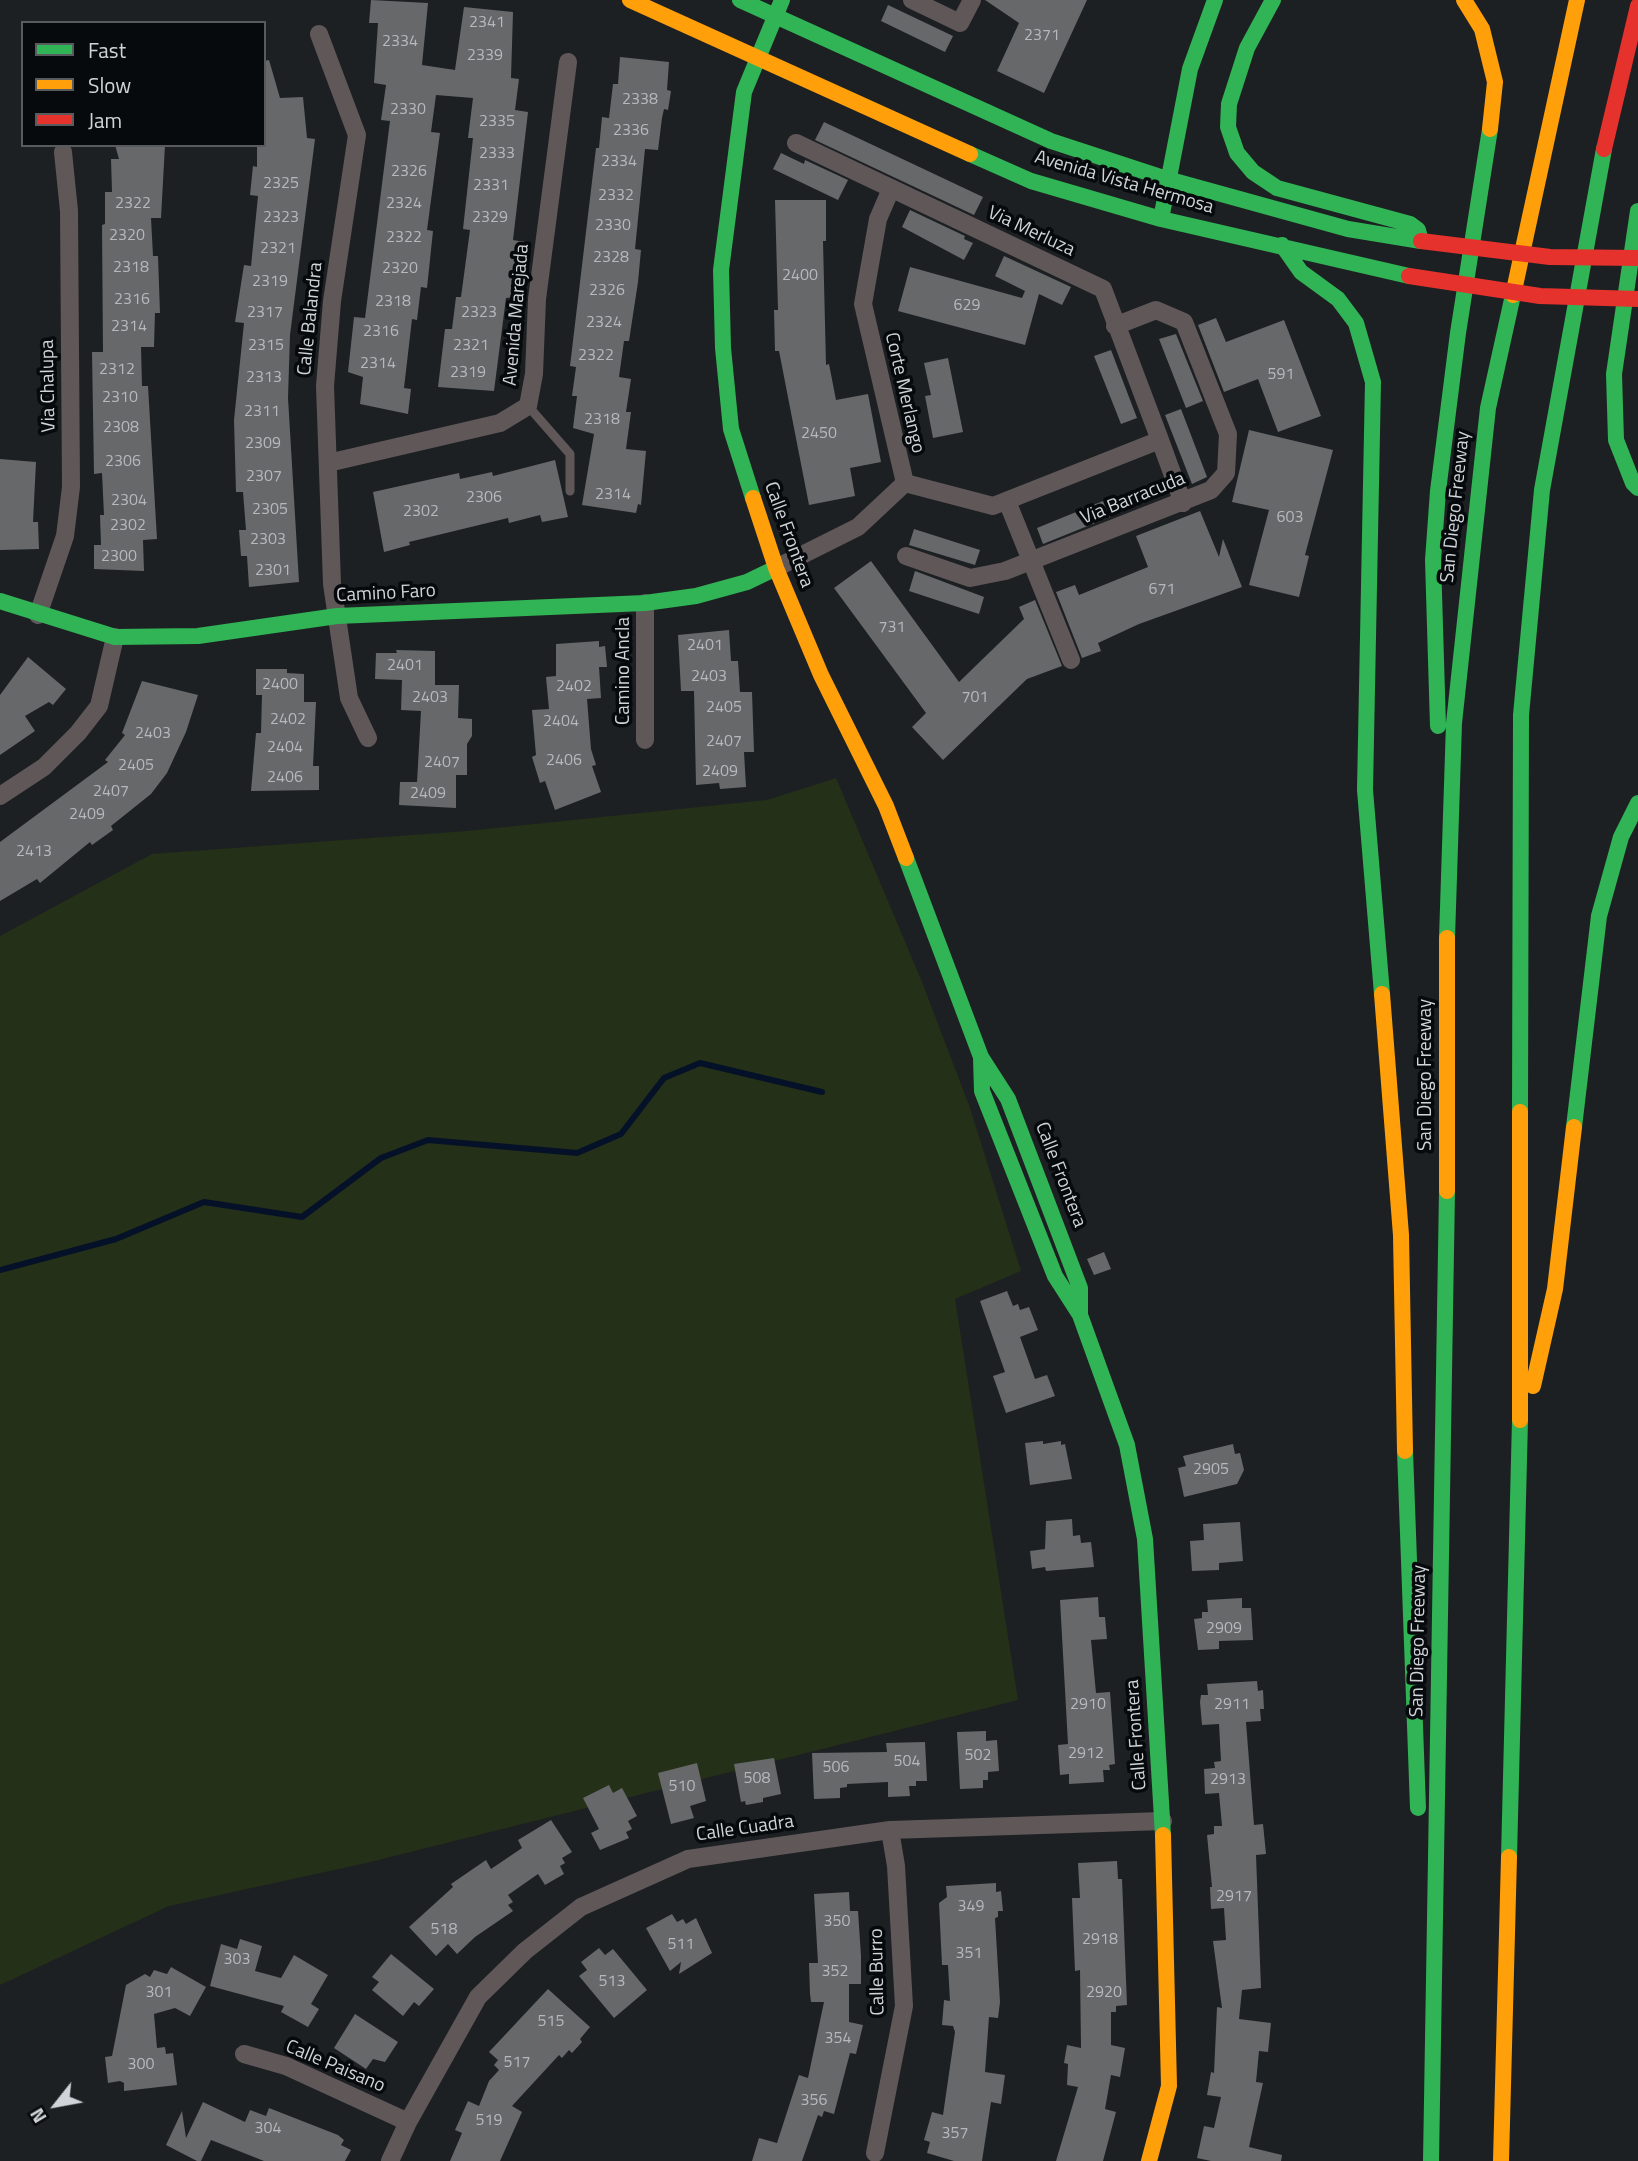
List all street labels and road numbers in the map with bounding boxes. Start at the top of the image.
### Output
street label: Avenida Vista Hermosa [1032,147,1216,219]
street label: Via Merluza [984,202,1078,262]
street label: Avenida Marejada [499,243,535,387]
street label: Calle Balandra [294,261,328,377]
street label: Corte Merlango [879,330,929,456]
street label: Via Chalupa [37,339,61,433]
street label: San Diego Freeway [1437,430,1475,584]
street label: Via Barracuda [1077,468,1189,530]
street label: Calle Frontera [758,479,818,591]
street label: Camino Faro [336,580,436,608]
street label: Camino Ancla [613,617,635,725]
street label: San Diego Freeway [1415,999,1437,1151]
street label: Calle Frontera [1029,1119,1091,1231]
street label: San Diego Freeway [1406,1565,1432,1717]
street label: Calle Frontera [1122,1679,1152,1791]
street label: Calle Cuadra [695,1811,795,1847]
street label: Calle Burro [866,1928,890,2016]
street label: Calle Paisano [282,2036,388,2098]

